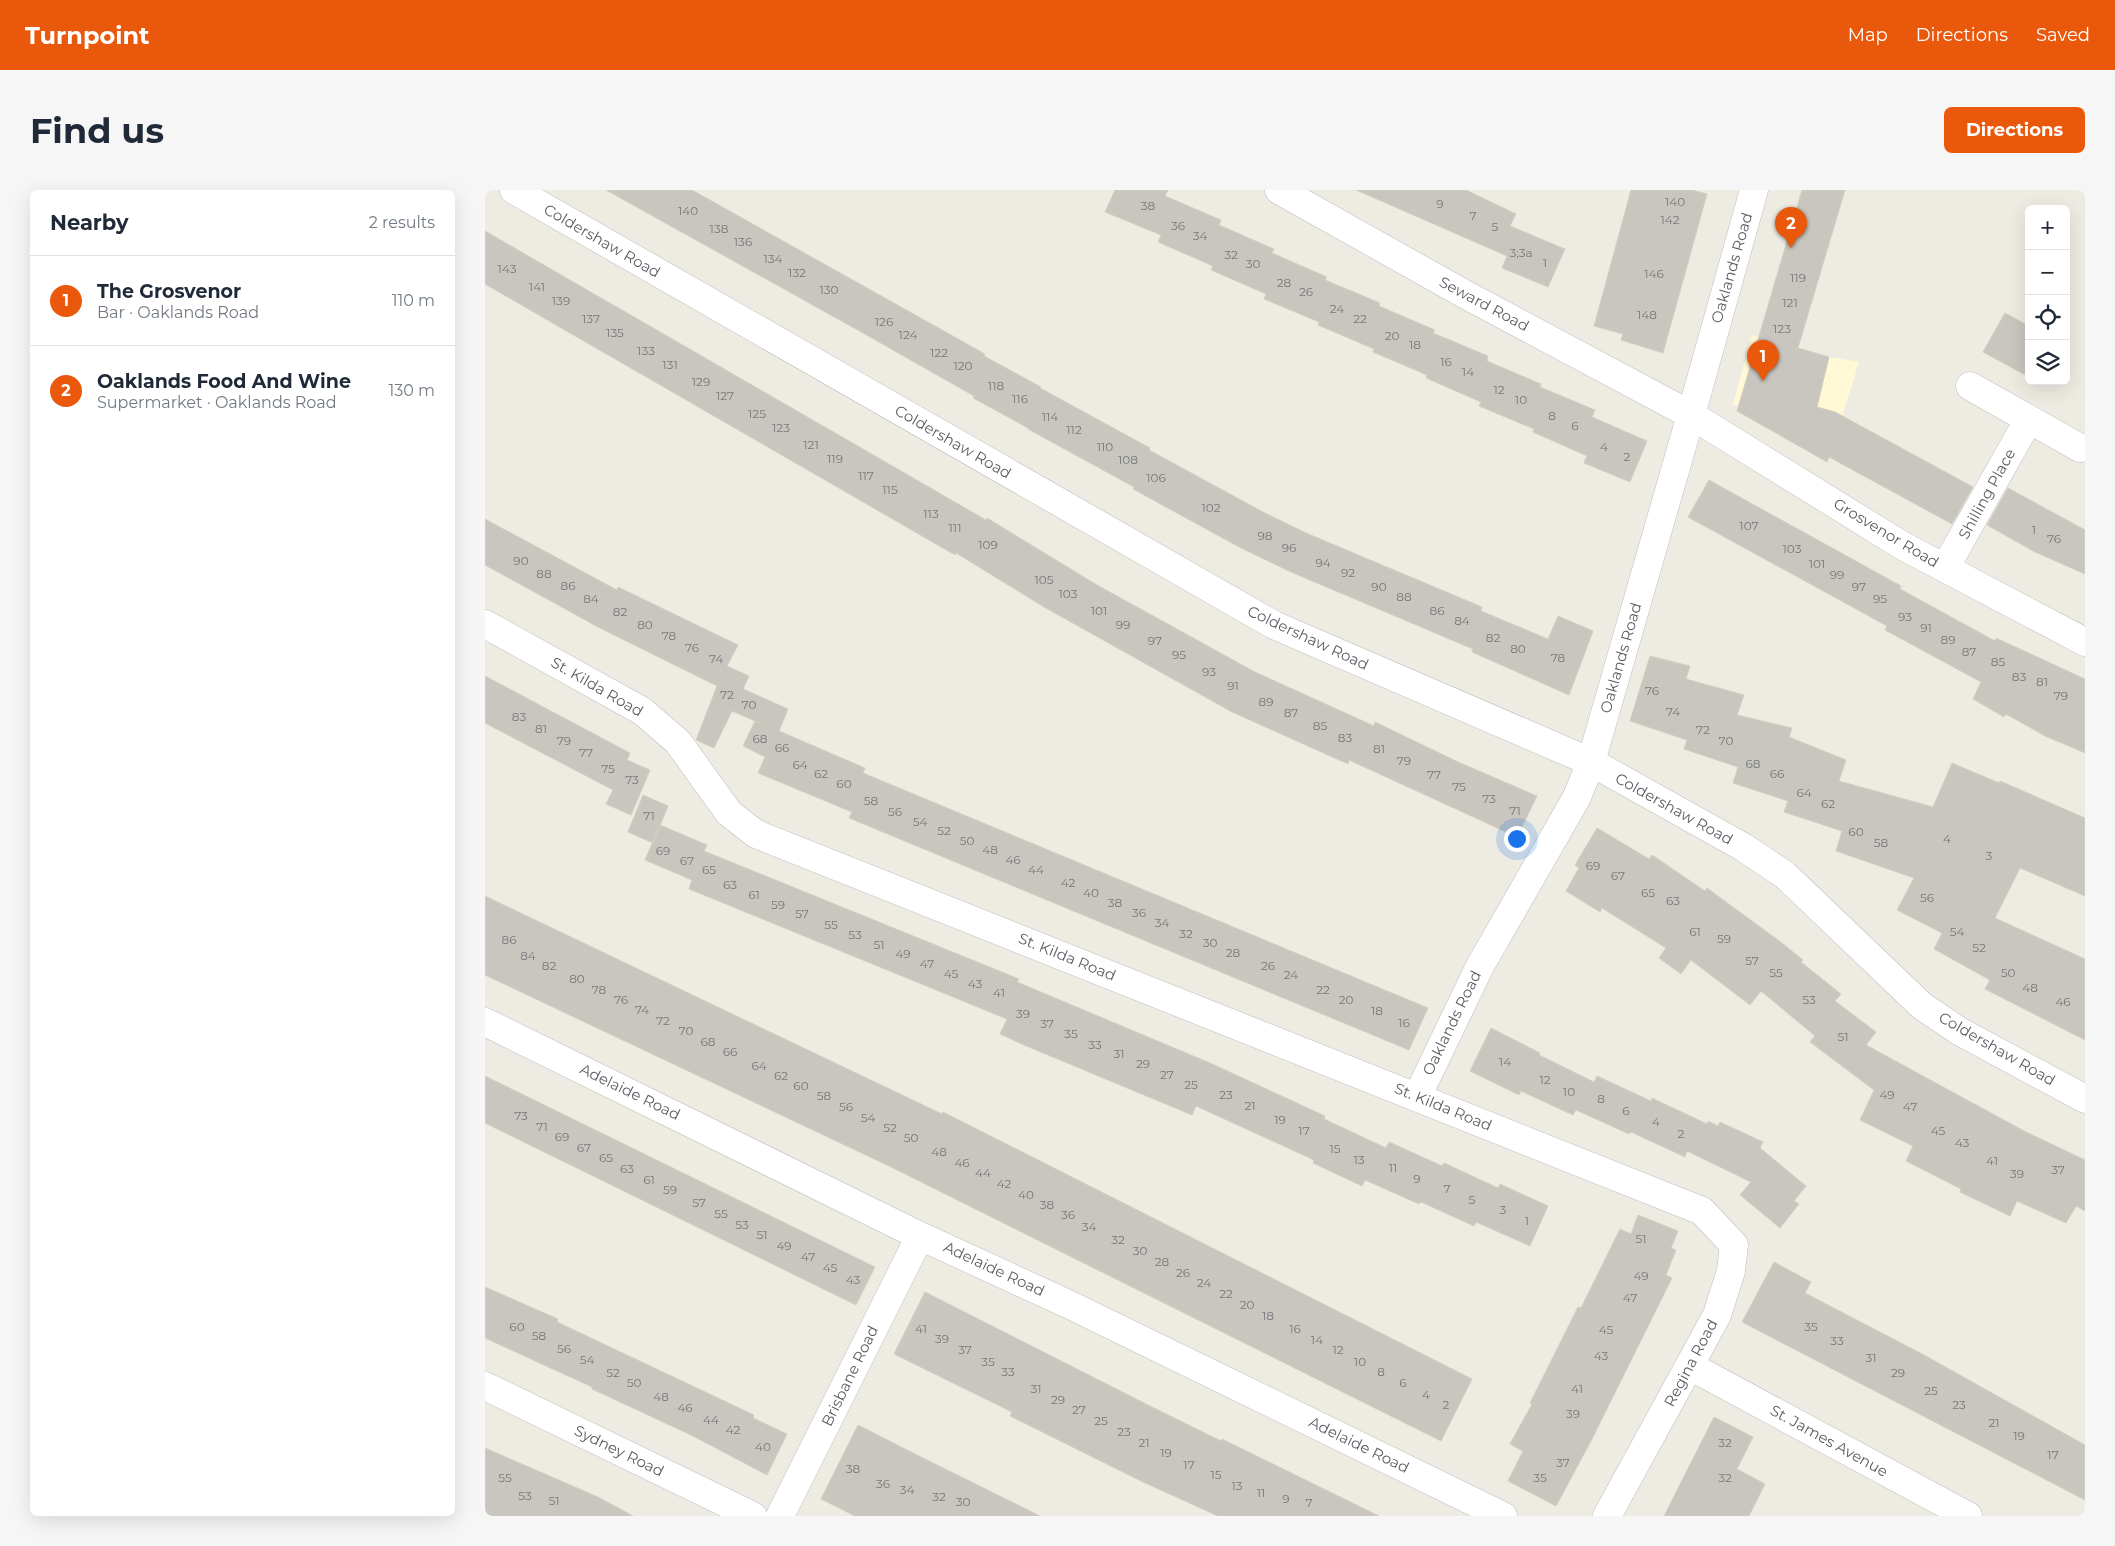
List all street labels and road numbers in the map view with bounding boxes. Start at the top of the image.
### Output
street label: Coldershaw Road [541,199,664,282]
street label: Oaklands Road [1707,210,1756,325]
street label: Seward Road [1436,272,1532,335]
street label: Coldershaw Road [892,400,1015,483]
street label: Shilling Place [1954,445,2019,542]
street label: Grosvenor Road [1830,494,1942,572]
street label: Oaklands Road [1596,600,1645,715]
street label: Coldershaw Road [1245,601,1372,674]
street label: St. Kilda Road [548,652,647,721]
street label: Coldershaw Road [1612,768,1736,849]
street label: St. Kilda Road [1016,928,1119,985]
street label: Oaklands Road [1418,967,1485,1078]
street label: Coldershaw Road [1936,1007,2059,1090]
street label: Adelaide Road [577,1059,683,1124]
street label: St. Kilda Road [1392,1078,1495,1135]
street label: Adelaide Road [941,1237,1048,1300]
street label: Regina Road [1660,1316,1722,1410]
street label: Brisbane Road [817,1322,882,1429]
street label: St. James Avenue [1767,1400,1891,1481]
street label: Adelaide Road [1306,1412,1412,1477]
street label: Sydney Road [571,1421,667,1481]

